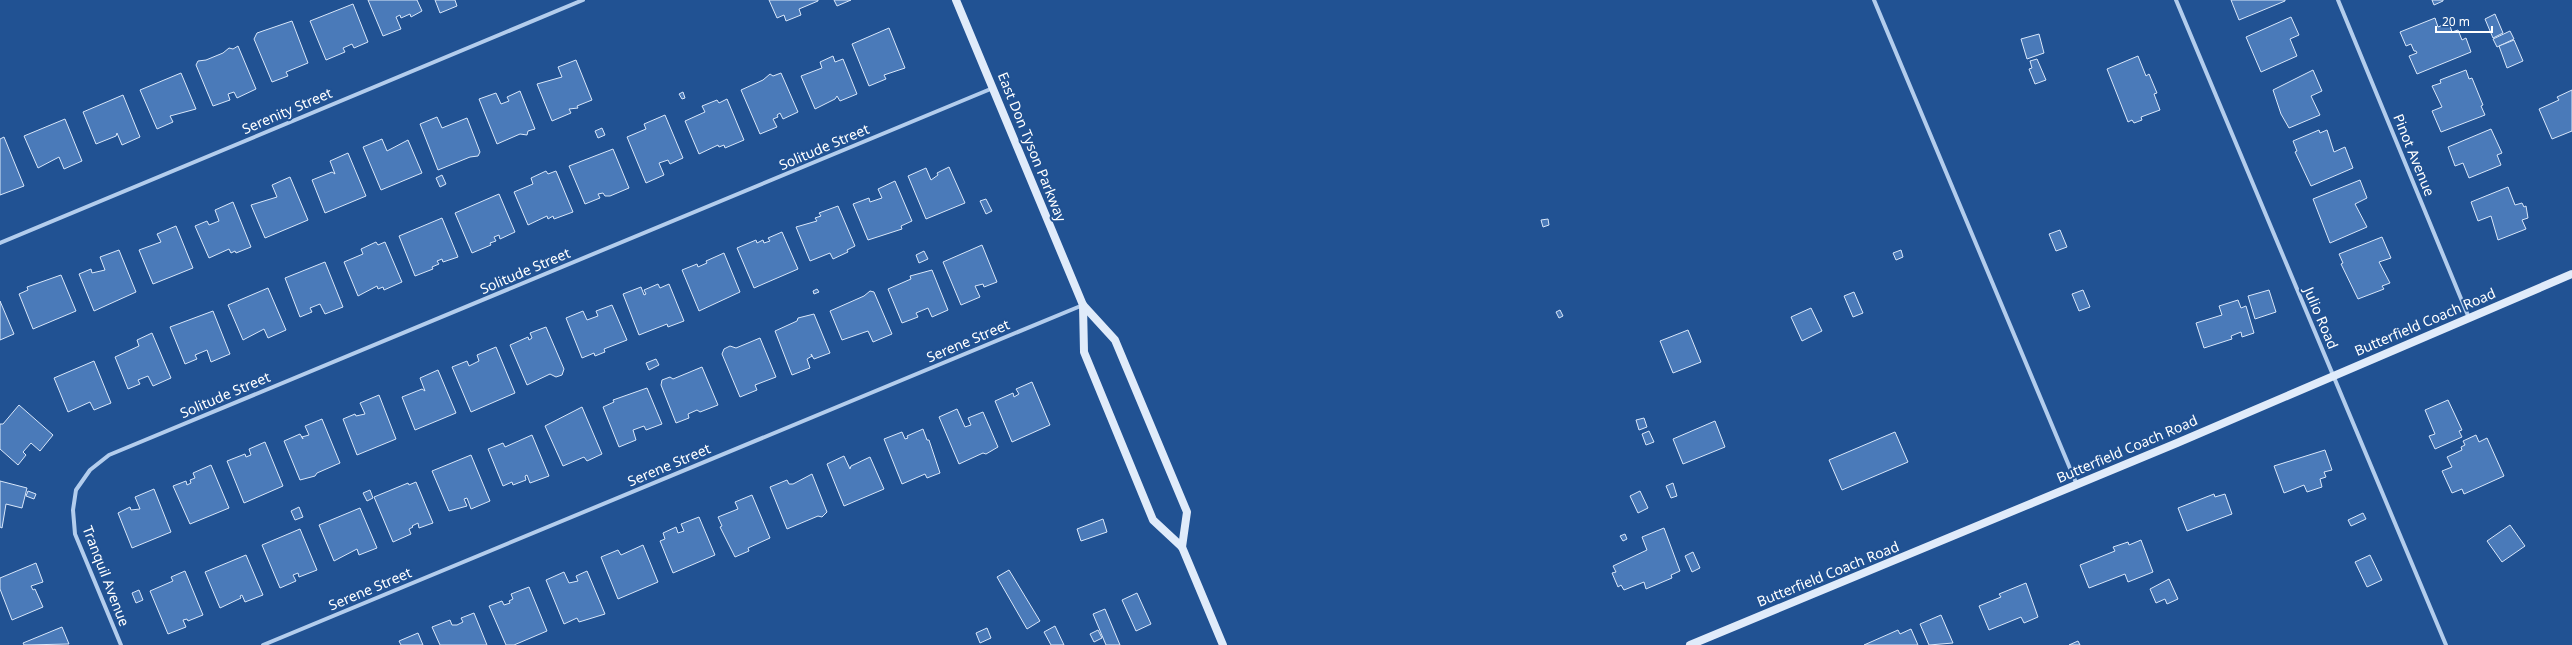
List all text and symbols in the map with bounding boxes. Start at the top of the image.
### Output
scale bar [2436,8,2492,34]
text: 20 m [2442,13,2470,30]
street label: East Don Tyson Parkway [994,69,1072,225]
street label: Serenity Street [239,83,335,138]
street label: Pinot Avenue [2389,111,2440,199]
street label: Solitude Street [776,119,872,174]
street label: Solitude Street [477,243,573,298]
street label: Julio Road [2299,282,2343,352]
street label: Butterfield Coach Road [2351,283,2498,360]
street label: Serene Street [923,315,1012,367]
street label: Solitude Street [177,367,273,422]
street label: Butterfield Coach Road [2053,410,2200,487]
street label: Serene Street [624,439,713,491]
street label: Tranquil Avenue [79,523,134,629]
street label: Butterfield Coach Road [1754,536,1902,611]
street label: Serene Street [325,563,414,615]

